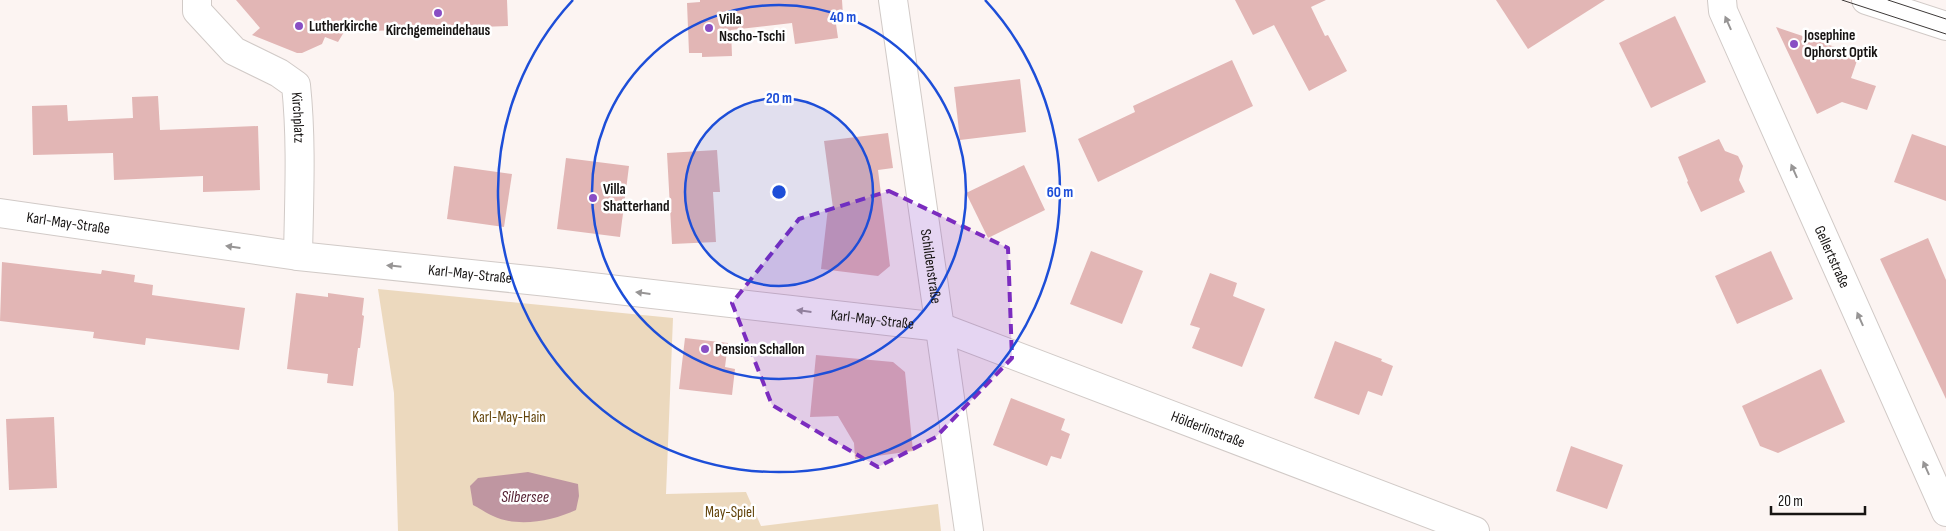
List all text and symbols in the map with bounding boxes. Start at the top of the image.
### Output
marker: Kirchgemeindehaus [432,7,444,19]
text: 40 m [830,8,856,27]
place label: Villa Nscho-Tschi [719,10,785,46]
one-way arrow [1723,15,1732,30]
place label: Lutherkirche [309,17,377,36]
marker: Lutherkirche [293,20,305,32]
place label: Kirchgemeindehaus [386,21,491,40]
marker: Villa Nscho-Tschi [703,22,715,34]
place label: Josephine Ophorst Optik [1803,26,1878,62]
marker: Josephine Ophorst Optik [1788,38,1800,50]
text: 20 m [766,89,792,108]
street label: Kirchplatz [287,91,309,144]
one-way arrow [1789,164,1797,178]
place label: Villa Shatterhand [603,180,669,216]
centre of rings [770,183,788,201]
text: 60 m [1047,183,1073,202]
marker: Villa Shatterhand [587,192,599,204]
street label: Karl-May-Straße [25,207,111,238]
street label: Gellertstraße [1810,223,1855,291]
street label: Schildenstraße [916,228,946,305]
one-way arrow [225,243,241,251]
street label: Karl-May-Straße [427,260,513,288]
one-way arrow [386,262,402,270]
one-way arrow [635,289,651,297]
street label: Karl-May-Straße [830,305,915,333]
one-way arrow [796,307,812,315]
one-way arrow [1856,312,1864,326]
place label: Pension Schallon [715,340,804,359]
marker: Pension Schallon [699,343,711,355]
street label: Hölderlinstraße [1168,407,1248,452]
park label: Karl-May-Hain [472,408,546,427]
one-way arrow [1922,461,1930,475]
scale bar [1771,484,1865,516]
water label: Silbersee [501,488,549,507]
text: 20 m [1778,492,1803,511]
park label: May-Spiel [705,503,755,522]

